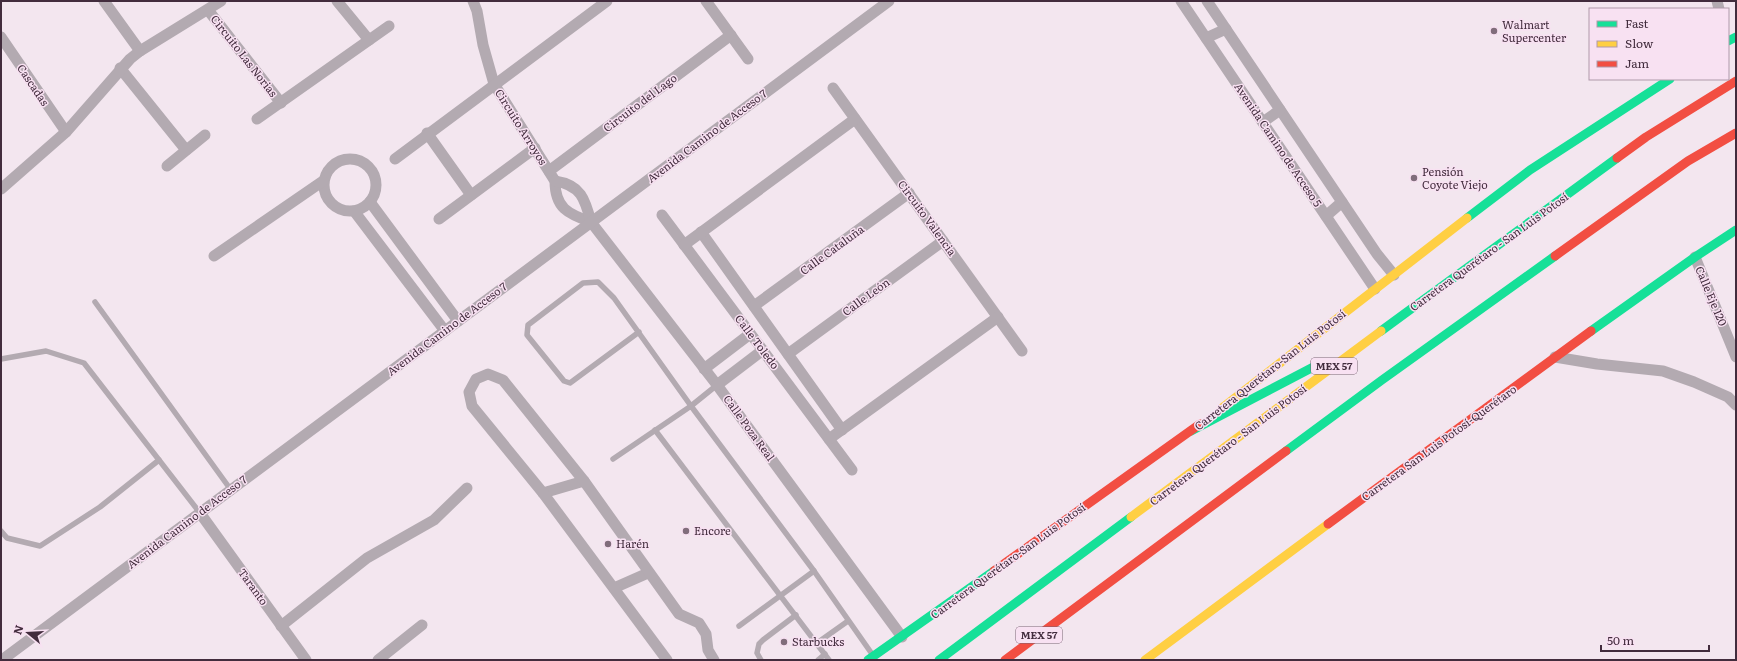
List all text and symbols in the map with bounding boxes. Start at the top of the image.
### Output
legend [1589,8,1729,80]
street label: Circuito Las Norias [208,11,282,100]
text: Fast [1625,14,1649,32]
place label: Walmart Supercenter [1502,16,1567,45]
marker: Walmart Supercenter [1489,26,1499,36]
text: Slow [1625,34,1654,52]
text: Jam [1625,54,1650,72]
street label: Cascadas [14,60,54,109]
street label: Circuito del Lago [599,69,680,135]
street label: Avenida Camino de Acceso 5 [1231,79,1327,210]
street label: Avenida Camino de Acceso 7 [643,84,770,186]
street label: Circuito Arroyos [492,85,552,168]
place label: Pensión Coyote Viejo [1422,163,1488,192]
marker: Pensión Coyote Viejo [1409,173,1419,183]
street label: Circuito Valencia [895,176,961,259]
street label: Carretera Querétaro - San Luis Potosí [1406,188,1571,314]
street label: Calle Cataluña [796,220,867,278]
street label: Calle Eje 120 [1692,263,1732,328]
street label: Calle León [838,274,892,319]
street label: Avenida Camino de Acceso 7 [383,277,510,379]
street label: Carretera Querétaro-San Luis Potosí [1190,305,1349,433]
street label: Calle Toledo [732,311,784,372]
road number: MEX 57 [1311,358,1357,374]
street label: Carretera Querétaro - San Luis Potosí [1146,380,1309,509]
street label: Carretera San Luis Potosí-Querétaro [1358,380,1519,504]
street label: Calle Poza Real [720,391,779,464]
street label: Avenida Camino de Acceso 7 [123,470,250,572]
street label: Carretera Querétaro-San Luis Potosí [927,498,1088,622]
place label: Encore [694,522,731,538]
marker: Encore [681,526,691,536]
place label: Harén [616,535,649,551]
marker: Harén [603,539,613,549]
street label: Taranto [235,565,273,608]
north arrow [8,613,48,653]
text: N [9,623,27,636]
road number: MEX 57 [1016,627,1062,643]
scale bar [1601,627,1709,653]
text: 50 m [1607,631,1634,649]
place label: Starbucks [792,633,844,649]
marker: Starbucks [779,637,789,647]

